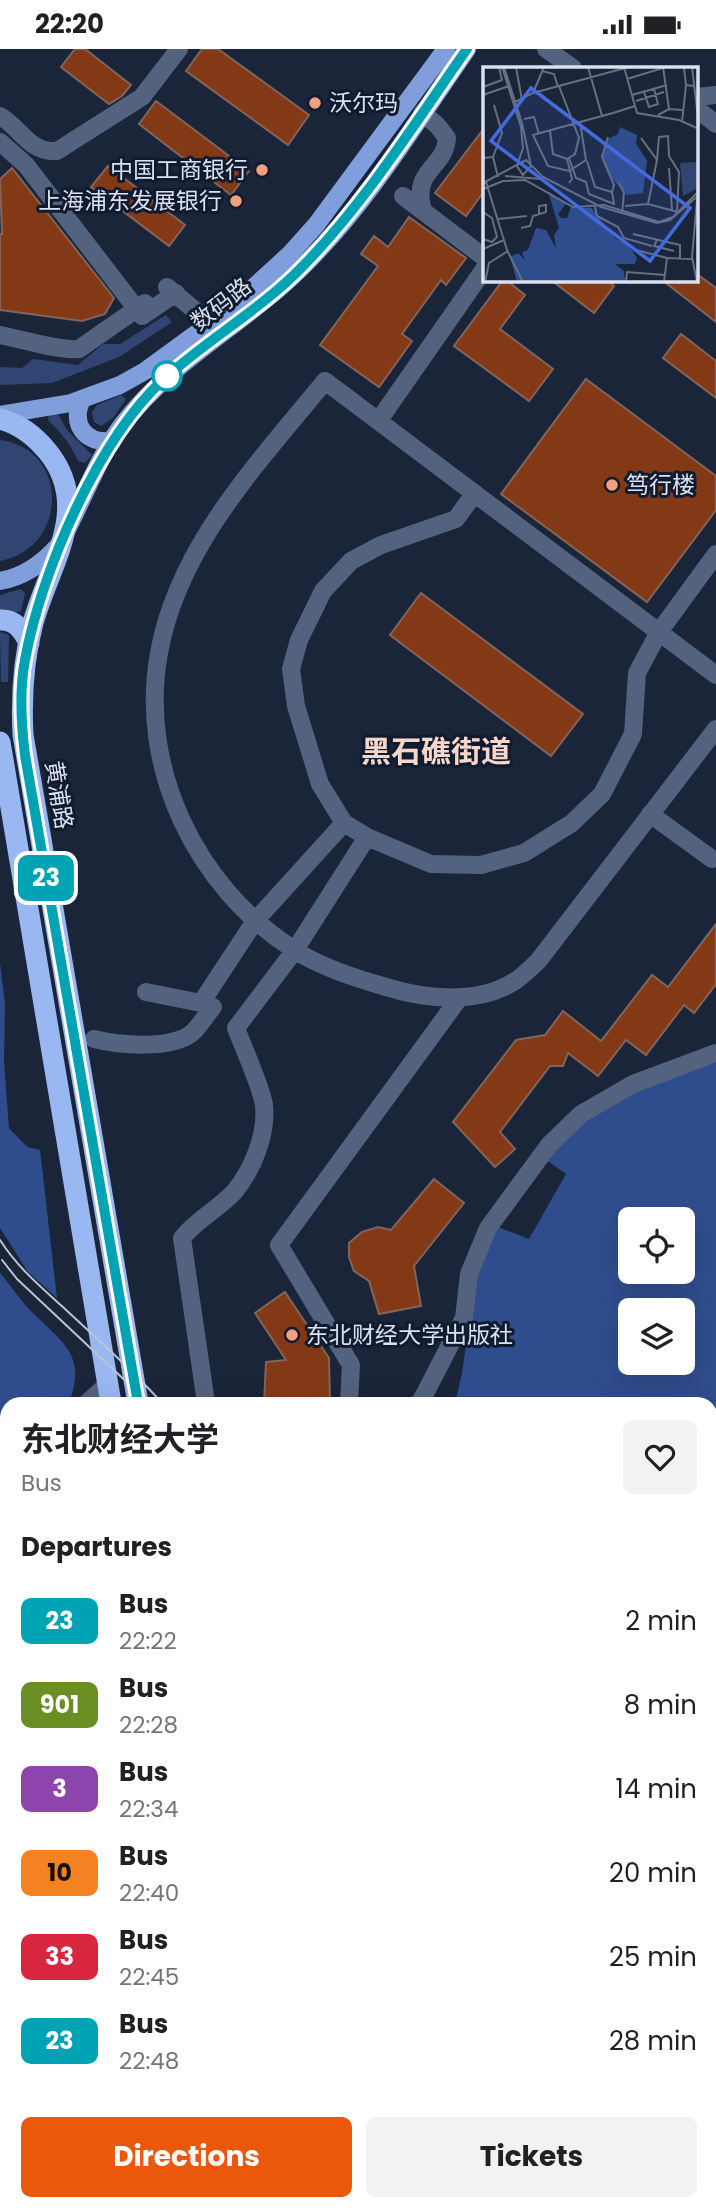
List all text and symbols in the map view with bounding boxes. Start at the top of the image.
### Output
text: 22:20 [35,6,104,42]
inset map [483,67,698,282]
place label: 沃尔玛 [329,87,398,119]
marker: 沃尔玛 [307,95,323,111]
place label: 中国工商银行 [110,154,248,186]
marker: 中国工商银行 [254,162,270,178]
place label: 上海浦东发展银行 [38,185,222,217]
marker: 上海浦东发展银行 [228,193,244,209]
street label: 数码路 [184,270,258,338]
unlabelled marker [152,361,182,391]
place label: 笃行楼 [626,469,695,501]
marker: 笃行楼 [604,477,620,493]
district label: 黑石礁街道 [361,730,511,773]
street label: 黄浦路 [38,758,80,832]
line badge: 23 [14,855,78,901]
text: 23 [32,861,60,894]
map controls [618,1207,695,1375]
button: locate [618,1207,695,1284]
button: layers [618,1298,695,1375]
place label: 东北财经大学出版社 [306,1319,513,1351]
marker: 东北财经大学出版社 [284,1327,300,1343]
text: 东北财经大学 [21,1416,219,1463]
button: heart [623,1420,697,1494]
text: Bus [21,1467,62,1499]
text: Departures [21,1529,172,1565]
text: Bus [119,1586,168,1622]
text: 2 min [625,1603,697,1639]
text: 23 [45,1604,74,1637]
text: 22:22 [119,1625,177,1657]
text: Bus [119,1670,168,1706]
text: 8 min [624,1687,697,1723]
text: 901 [40,1688,79,1721]
text: 22:28 [119,1709,178,1741]
text: Bus [119,1754,168,1790]
text: 14 min [616,1771,697,1807]
text: 3 [52,1772,67,1805]
text: 22:34 [119,1793,178,1825]
text: Bus [119,1838,168,1874]
text: 20 min [609,1855,697,1891]
text: 10 [47,1856,72,1889]
text: 22:40 [119,1877,179,1909]
text: Bus [119,1922,168,1958]
text: 25 min [609,1939,697,1975]
text: 33 [45,1940,74,1973]
text: 22:45 [119,1961,179,1993]
text: Bus [119,2006,168,2042]
text: 28 min [609,2023,697,2059]
text: 23 [45,2024,74,2057]
text: 22:48 [119,2045,179,2077]
button: Directions [21,2117,352,2197]
button: Tickets [366,2117,697,2197]

